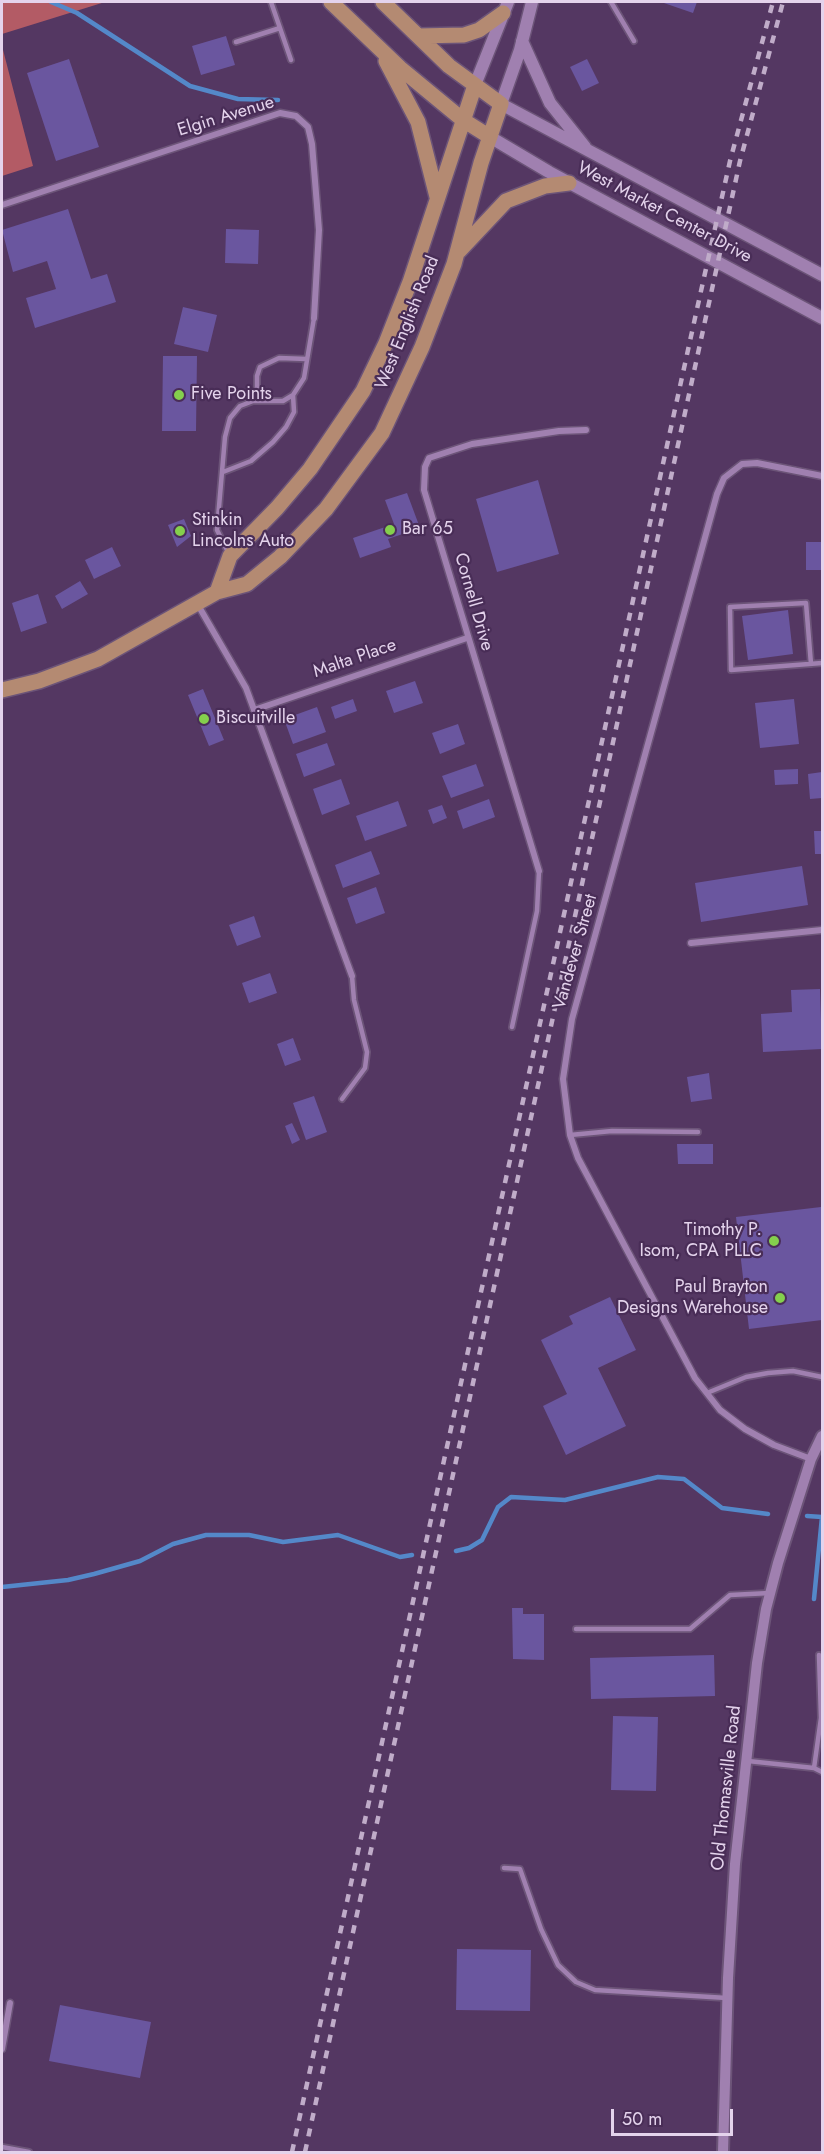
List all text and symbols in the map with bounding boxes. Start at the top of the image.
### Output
street label: Elgin Avenue [175,92,277,142]
street label: West Market Center Drive [573,158,755,268]
street label: West English Road [371,253,445,393]
place label: Five Points [191,384,272,406]
marker: Five Points [172,388,186,402]
place label: Stinkin Lincolns Auto [192,510,294,552]
place label: Bar 65 [402,519,453,541]
marker: Bar 65 [383,523,397,537]
marker: Stinkin Lincolns Auto [173,524,187,538]
street label: Cornell Drive [449,551,497,653]
street label: Malta Place [311,635,399,683]
place label: Biscuitville [216,708,295,730]
marker: Biscuitville [197,712,211,726]
street label: Vandever Street [549,892,603,1012]
place label: Timothy P. Isom, CPA PLLC [639,1220,762,1262]
marker: Timothy P. Isom, CPA PLLC [767,1234,781,1248]
place label: Paul Brayton Designs Warehouse [617,1277,768,1320]
marker: Paul Brayton Designs Warehouse [773,1291,787,1305]
street label: Old Thomasville Road [708,1704,746,1872]
scale bar [614,2097,736,2135]
text: 50 m [622,2106,662,2132]

